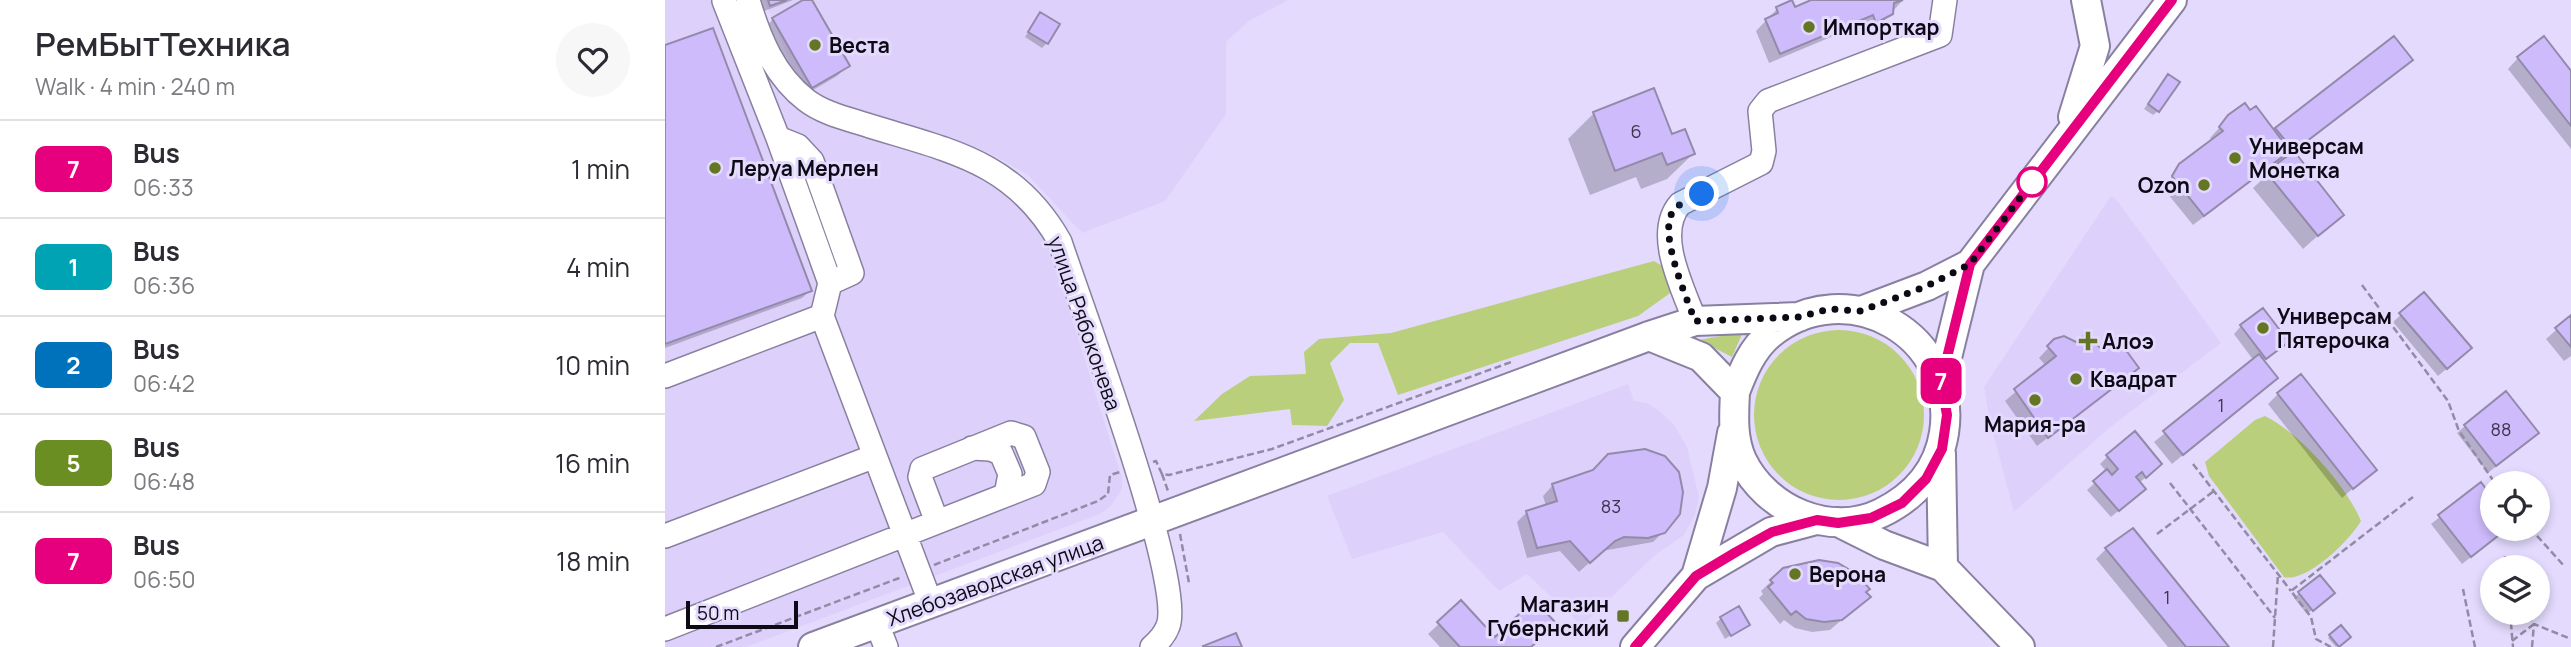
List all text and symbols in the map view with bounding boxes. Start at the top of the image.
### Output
place label: Импорткар [1823,13,1940,41]
marker: Импорткар [1801,19,1817,35]
text: РемБытТехника [35,21,291,66]
button: heart [556,23,630,97]
place label: Веста [829,31,890,59]
marker: Веста [807,37,823,53]
text: Walk · 4 min · 240 m [35,70,235,102]
house number: 6 [1630,119,1642,143]
place label: Универсам Монетка [2249,132,2364,184]
text: Bus [133,135,180,171]
marker: Универсам Монетка [2227,150,2243,166]
text: 1 min [571,151,630,187]
text: 7 [67,152,80,185]
place label: Леруа Мерлен [729,154,879,182]
marker: Леруа Мерлен [707,160,723,176]
unlabelled marker [2017,167,2047,197]
text: 06:33 [133,171,194,203]
place label: Ozon [2138,171,2190,199]
your location [1684,176,1719,211]
marker: Ozon [2196,177,2212,193]
street label: улица Рябоконева [1042,232,1128,414]
text: Bus [133,233,180,269]
text: 4 min [566,249,630,285]
text: 1 [68,250,79,283]
text: 06:36 [133,269,195,301]
place label: Универсам Пятерочка [2277,302,2392,354]
marker: Универсам Пятерочка [2255,320,2271,336]
place label: Алоэ [2102,327,2154,355]
text: Bus [133,331,180,367]
marker: Алоэ [2080,333,2096,349]
text: 10 min [555,347,630,383]
text: 2 [66,348,81,381]
line badge: 7 [1918,358,1964,404]
text: 7 [1935,364,1947,397]
place label: Квадрат [2090,365,2177,393]
text: 06:42 [133,367,195,399]
marker: Квадрат [2068,371,2084,387]
marker: Мария-ра [2027,392,2043,408]
house number: 1 [2217,393,2225,417]
place label: Мария-ра [1984,410,2086,438]
house number: 88 [2491,417,2511,441]
text: Bus [133,429,180,465]
text: 16 min [555,445,630,481]
text: 5 [66,446,81,479]
text: 06:48 [133,465,195,497]
map controls [2480,471,2550,625]
button: locate [2480,471,2550,541]
house number: 83 [1601,494,1621,518]
text: Bus [133,527,180,563]
street label: Хлебозаводская улица [883,528,1107,632]
text: 18 min [556,543,630,579]
text: 7 [67,544,80,577]
button: layers [2480,555,2550,625]
place label: Верона [1809,560,1886,588]
text: 06:50 [133,563,196,595]
marker: Верона [1787,566,1803,582]
house number: 1 [2163,585,2171,609]
place label: Магазин Губернский [1487,590,1609,642]
scale bar [686,598,798,630]
text: 50 m [697,600,739,626]
marker: Магазин Губернский [1615,608,1631,624]

